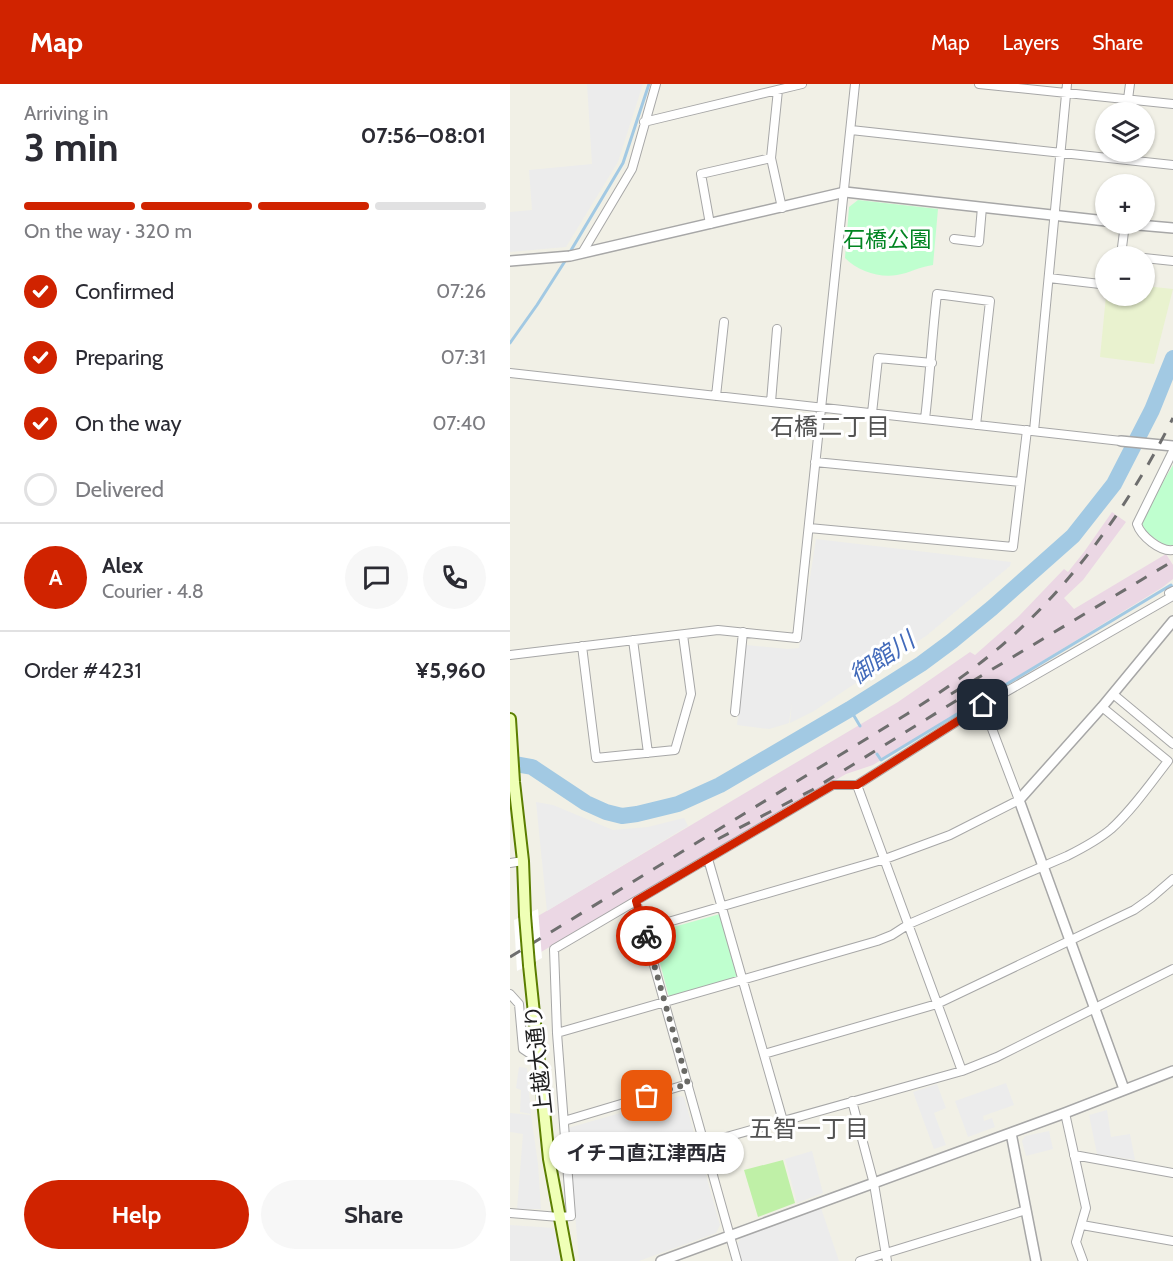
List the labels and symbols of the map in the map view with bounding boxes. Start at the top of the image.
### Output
park label: 石橋公園 [843,226,931,253]
district label: 石橋二丁目 [770,412,890,441]
water label: 御館川 [844,624,922,690]
pin [957,679,1008,730]
courier [616,906,676,966]
street label: 上越大通り [519,1004,558,1116]
pin [621,1070,672,1121]
district label: 五智一丁目 [749,1114,869,1143]
callout: イチコ直江津西店 [549,1132,744,1174]

